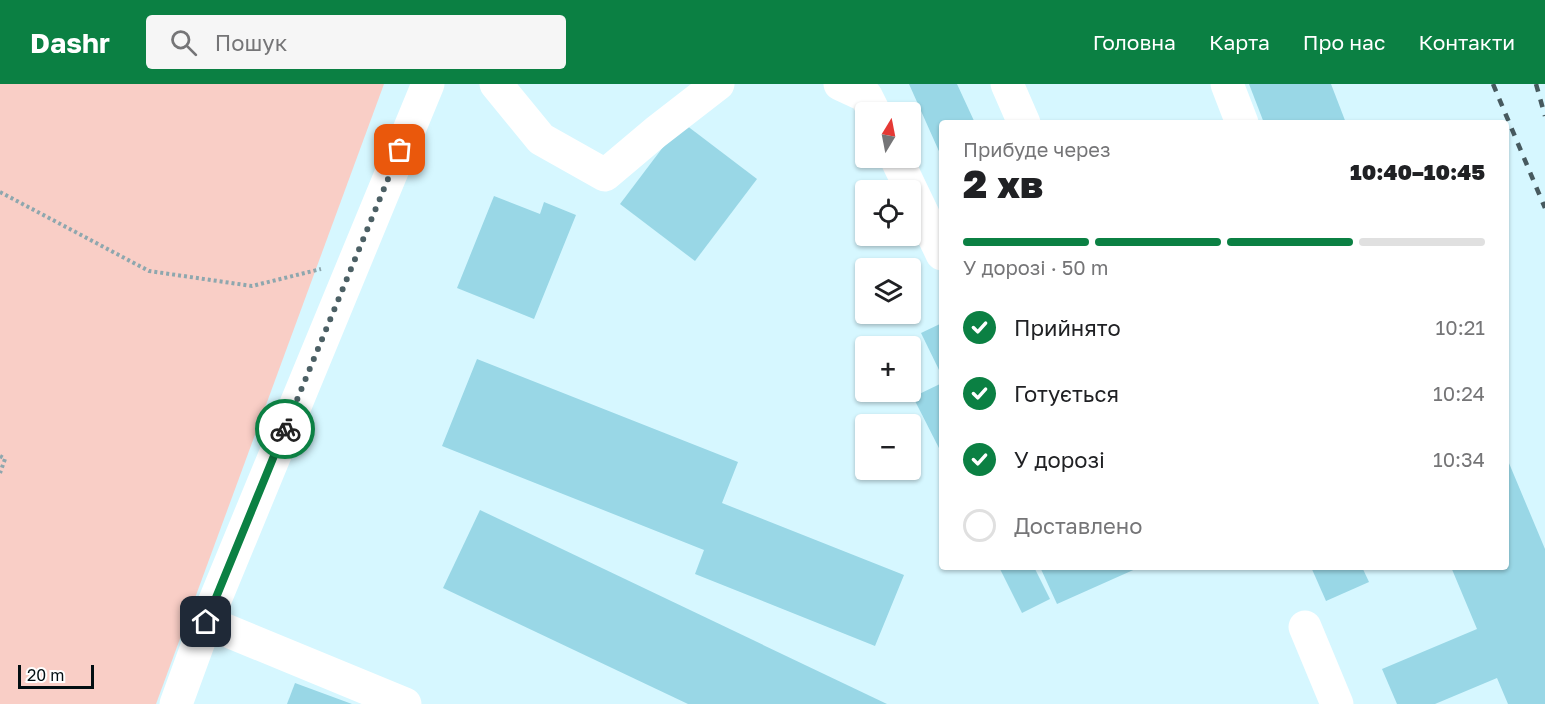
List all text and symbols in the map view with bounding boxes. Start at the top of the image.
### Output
search box [146,15,566,69]
text: Dashr [30,26,110,59]
icon: search [167,26,200,59]
text: Пошук [215,29,287,56]
text: Головна [1093,29,1176,55]
text: Карта [1209,29,1270,55]
text: Про нас [1303,29,1385,55]
text: Контакти [1418,29,1515,55]
north arrow [855,102,921,168]
map controls [855,102,921,480]
pin [374,124,425,175]
icon: bag [383,133,416,166]
text: Прибуде через [963,137,1110,161]
text: 10:40–10:45 [1350,158,1485,185]
text: 2 хв [963,160,1043,207]
button: locate [855,180,921,246]
text: У дорозі · 50 m [963,255,1108,279]
button: layers [855,258,921,324]
icon: check [963,311,996,344]
text: Прийнято [1014,314,1121,341]
text: 10:21 [1436,315,1485,339]
button: + [855,336,921,402]
icon: check [963,377,996,410]
text: Готується [1014,380,1119,407]
text: 10:24 [1433,381,1485,405]
courier [255,399,315,459]
icon: bike [269,413,302,446]
button: − [855,414,921,480]
icon: check [963,443,996,476]
text: У дорозі [1014,446,1105,473]
text: 10:34 [1433,447,1485,471]
text: Доставлено [1014,512,1142,539]
pin [180,596,231,647]
icon: home [189,605,222,638]
scale bar [18,662,94,690]
text: 20 m [27,665,64,685]

